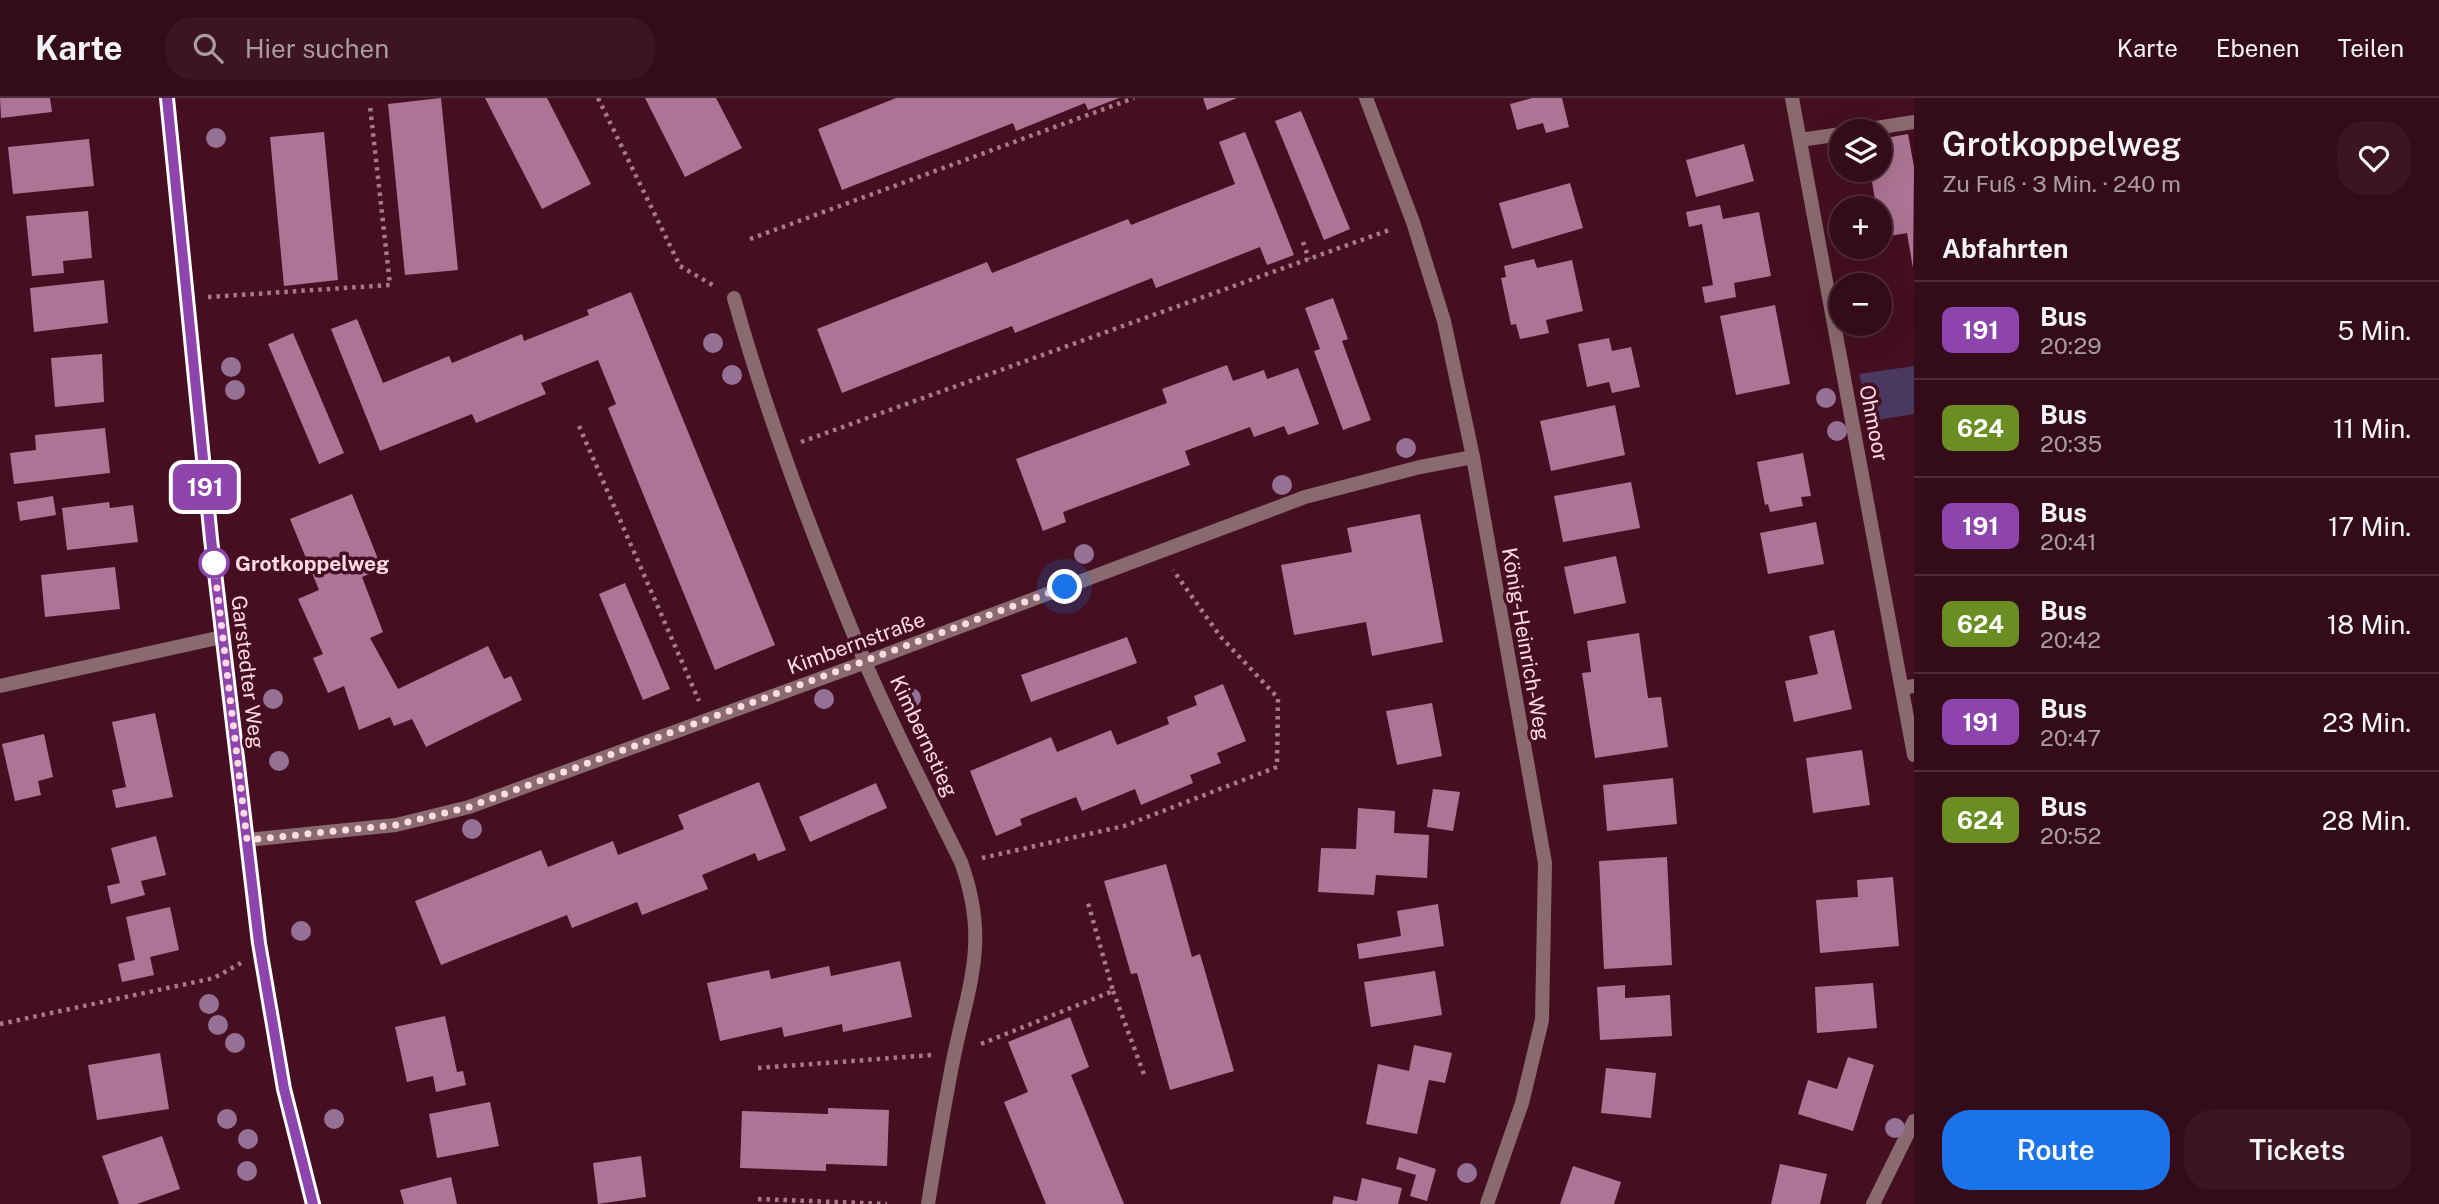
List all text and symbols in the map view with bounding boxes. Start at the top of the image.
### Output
search box [165,17,655,80]
text: Karte [35,29,123,67]
icon: search [189,29,227,67]
text: Hier suchen [245,33,389,64]
text: Karte [2117,34,2178,62]
text: Ebenen [2216,34,2300,62]
text: Teilen [2338,34,2404,62]
map controls [1829,119,1892,336]
button: layers [1829,119,1892,182]
button: heart [2337,121,2411,195]
text: Grotkoppelweg [1942,125,2181,163]
text: Zu Fuß · 3 Min. · 240 m [1942,170,2181,197]
button: + [1829,196,1892,259]
text: Abfahrten [1942,233,2068,264]
button: − [1829,273,1892,336]
text: Bus [2040,301,2087,332]
text: 5 Min. [2338,315,2411,346]
text: 191 [1962,316,1999,344]
text: 20:29 [2040,332,2102,359]
street label: Ohmoor [1854,383,1894,463]
text: Bus [2040,399,2087,430]
text: 11 Min. [2333,413,2411,444]
text: 624 [1957,414,2004,442]
text: 20:35 [2040,430,2102,457]
line badge: 191 [165,464,245,510]
text: 191 [187,473,223,501]
text: Bus [2040,497,2087,528]
text: 17 Min. [2328,511,2411,542]
text: 191 [1962,512,1999,540]
text: 20:41 [2040,528,2097,555]
street label: König-Heinrich-Weg [1497,546,1555,742]
marker: Grotkoppelweg [199,548,229,578]
place label: Grotkoppelweg [235,551,389,576]
your location [1047,569,1082,604]
street label: Garstedter Weg [226,594,270,750]
text: Bus [2040,595,2087,626]
street label: Kimbernstraße [784,607,928,679]
text: 18 Min. [2327,609,2411,640]
text: 624 [1957,610,2004,638]
text: 20:42 [2040,626,2101,653]
street label: Kimbernstieg [885,671,963,801]
text: Bus [2040,693,2087,724]
text: 23 Min. [2322,707,2411,738]
text: 191 [1962,708,1999,736]
text: 20:47 [2040,724,2101,751]
text: Bus [2040,791,2087,822]
text: 28 Min. [2322,805,2411,836]
text: 624 [1957,806,2004,834]
text: 20:52 [2040,822,2101,849]
button: Route [1942,1110,2170,1190]
button: Tickets [2184,1110,2411,1190]

